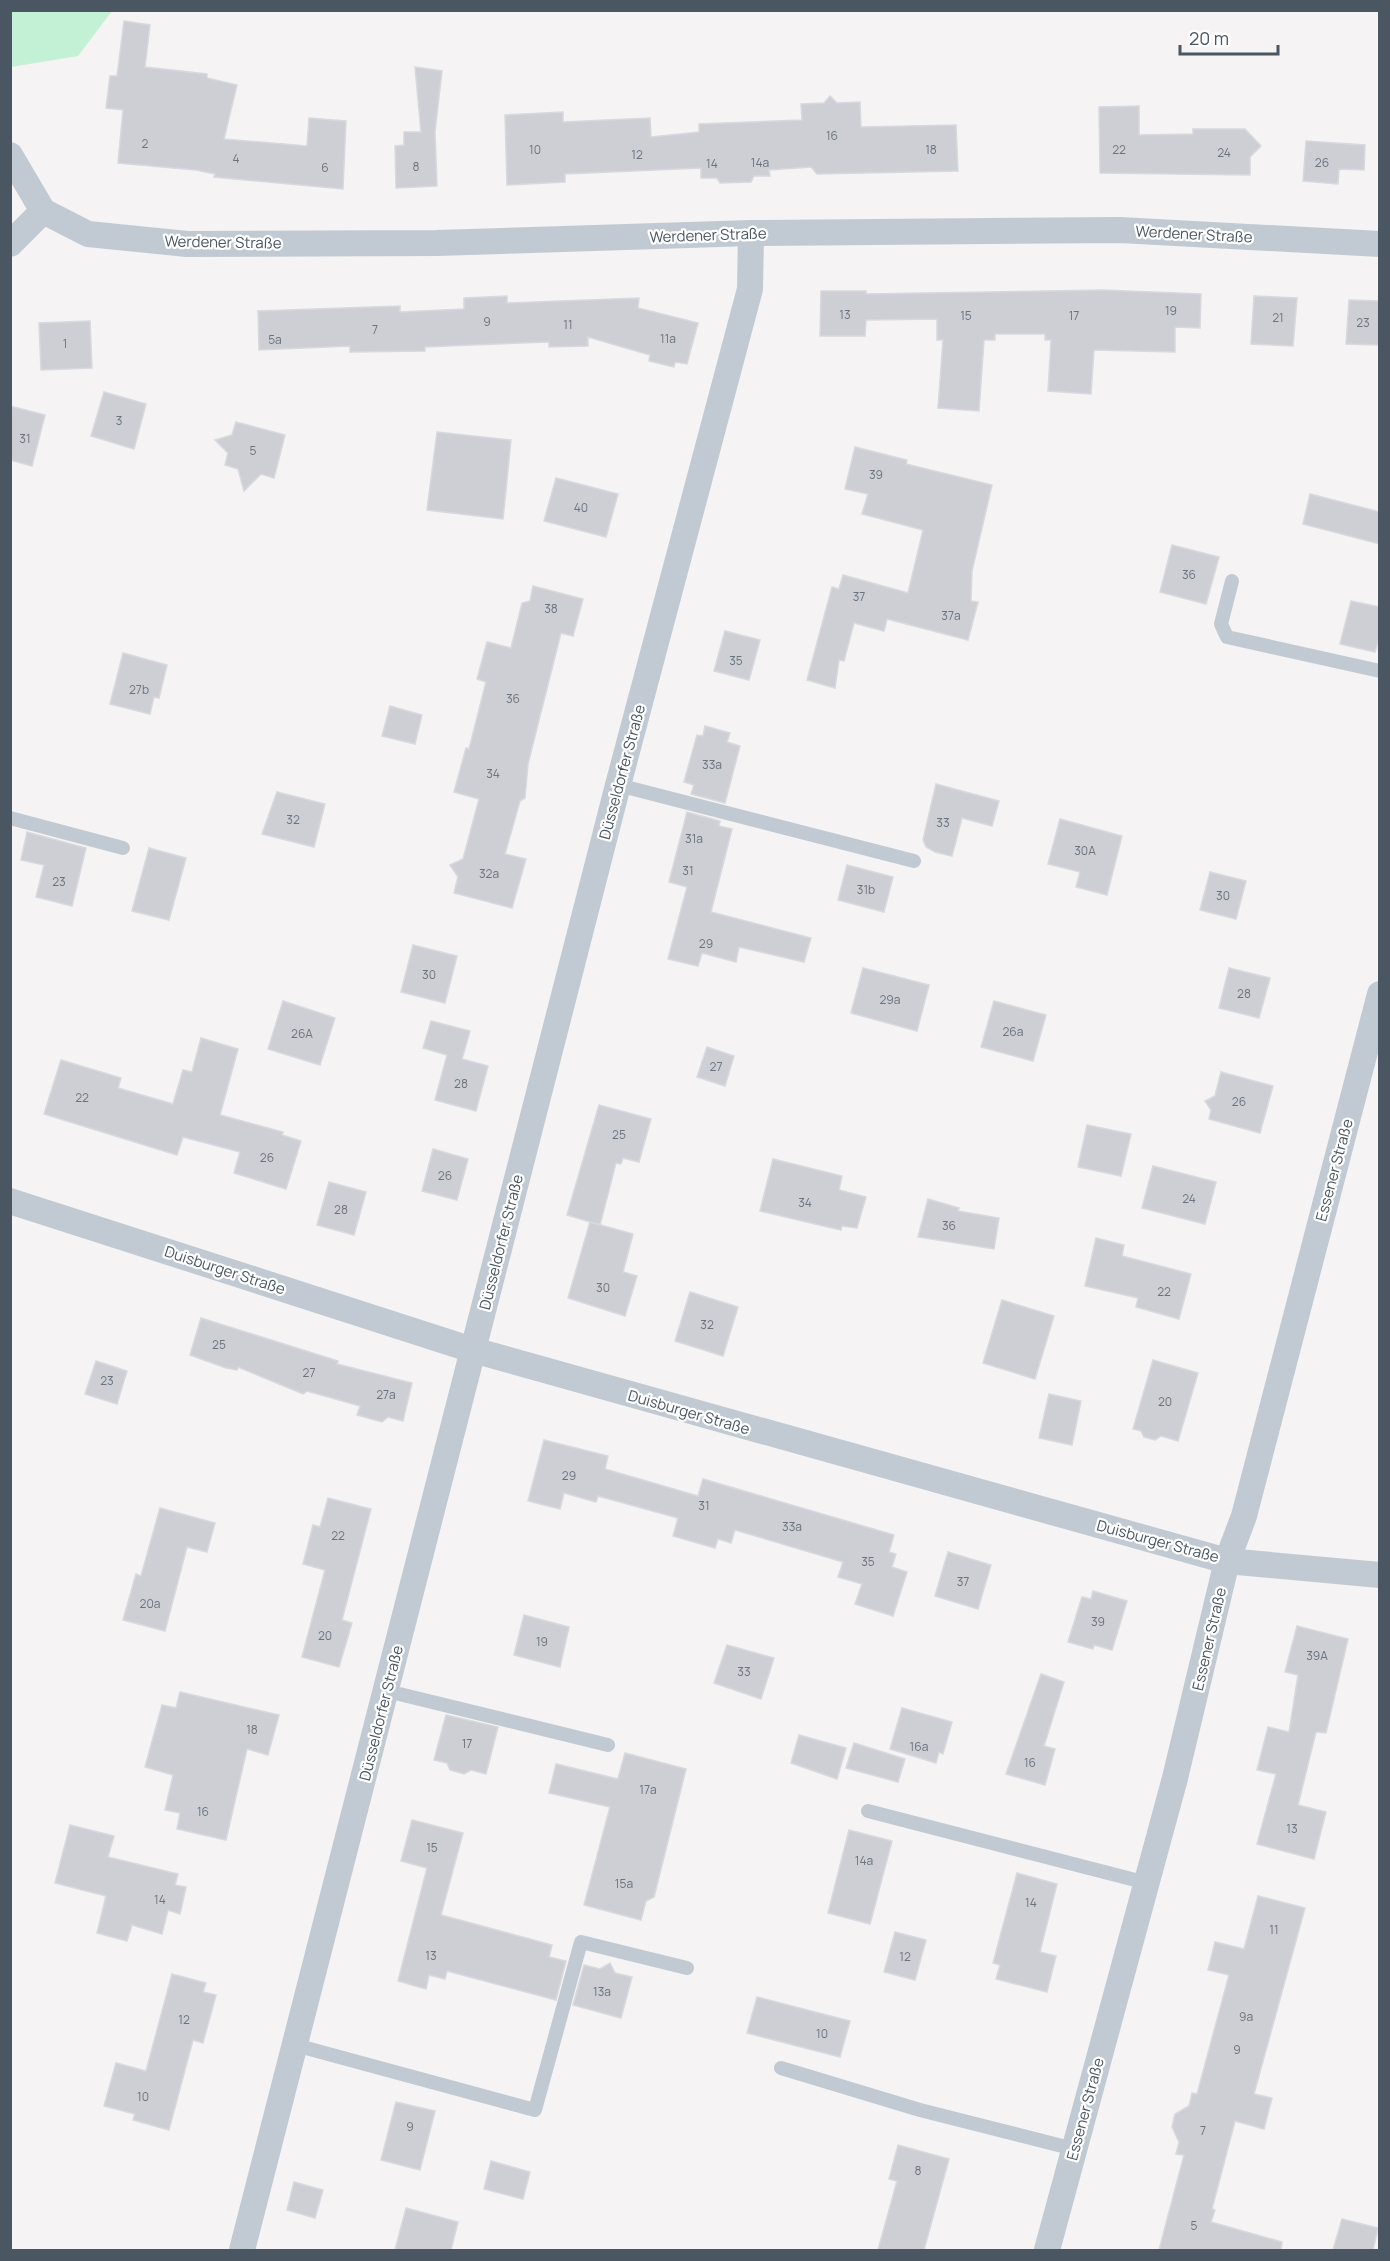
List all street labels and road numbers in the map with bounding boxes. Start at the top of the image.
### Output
street label: Werdener Straße [1135,220,1253,248]
street label: Werdener Straße [649,222,767,248]
street label: Werdener Straße [164,230,282,254]
street label: Düsseldorfer Straße [594,702,650,842]
street label: Essener Straße [1310,1116,1358,1224]
street label: Düsseldorfer Straße [474,1172,528,1312]
street label: Duisburger Straße [162,1241,288,1299]
street label: Duisburger Straße [626,1385,753,1439]
street label: Duisburger Straße [1095,1515,1222,1567]
street label: Essener Straße [1187,1585,1231,1693]
street label: Düsseldorfer Straße [354,1643,408,1783]
street label: Essener Straße [1061,2055,1109,2163]

